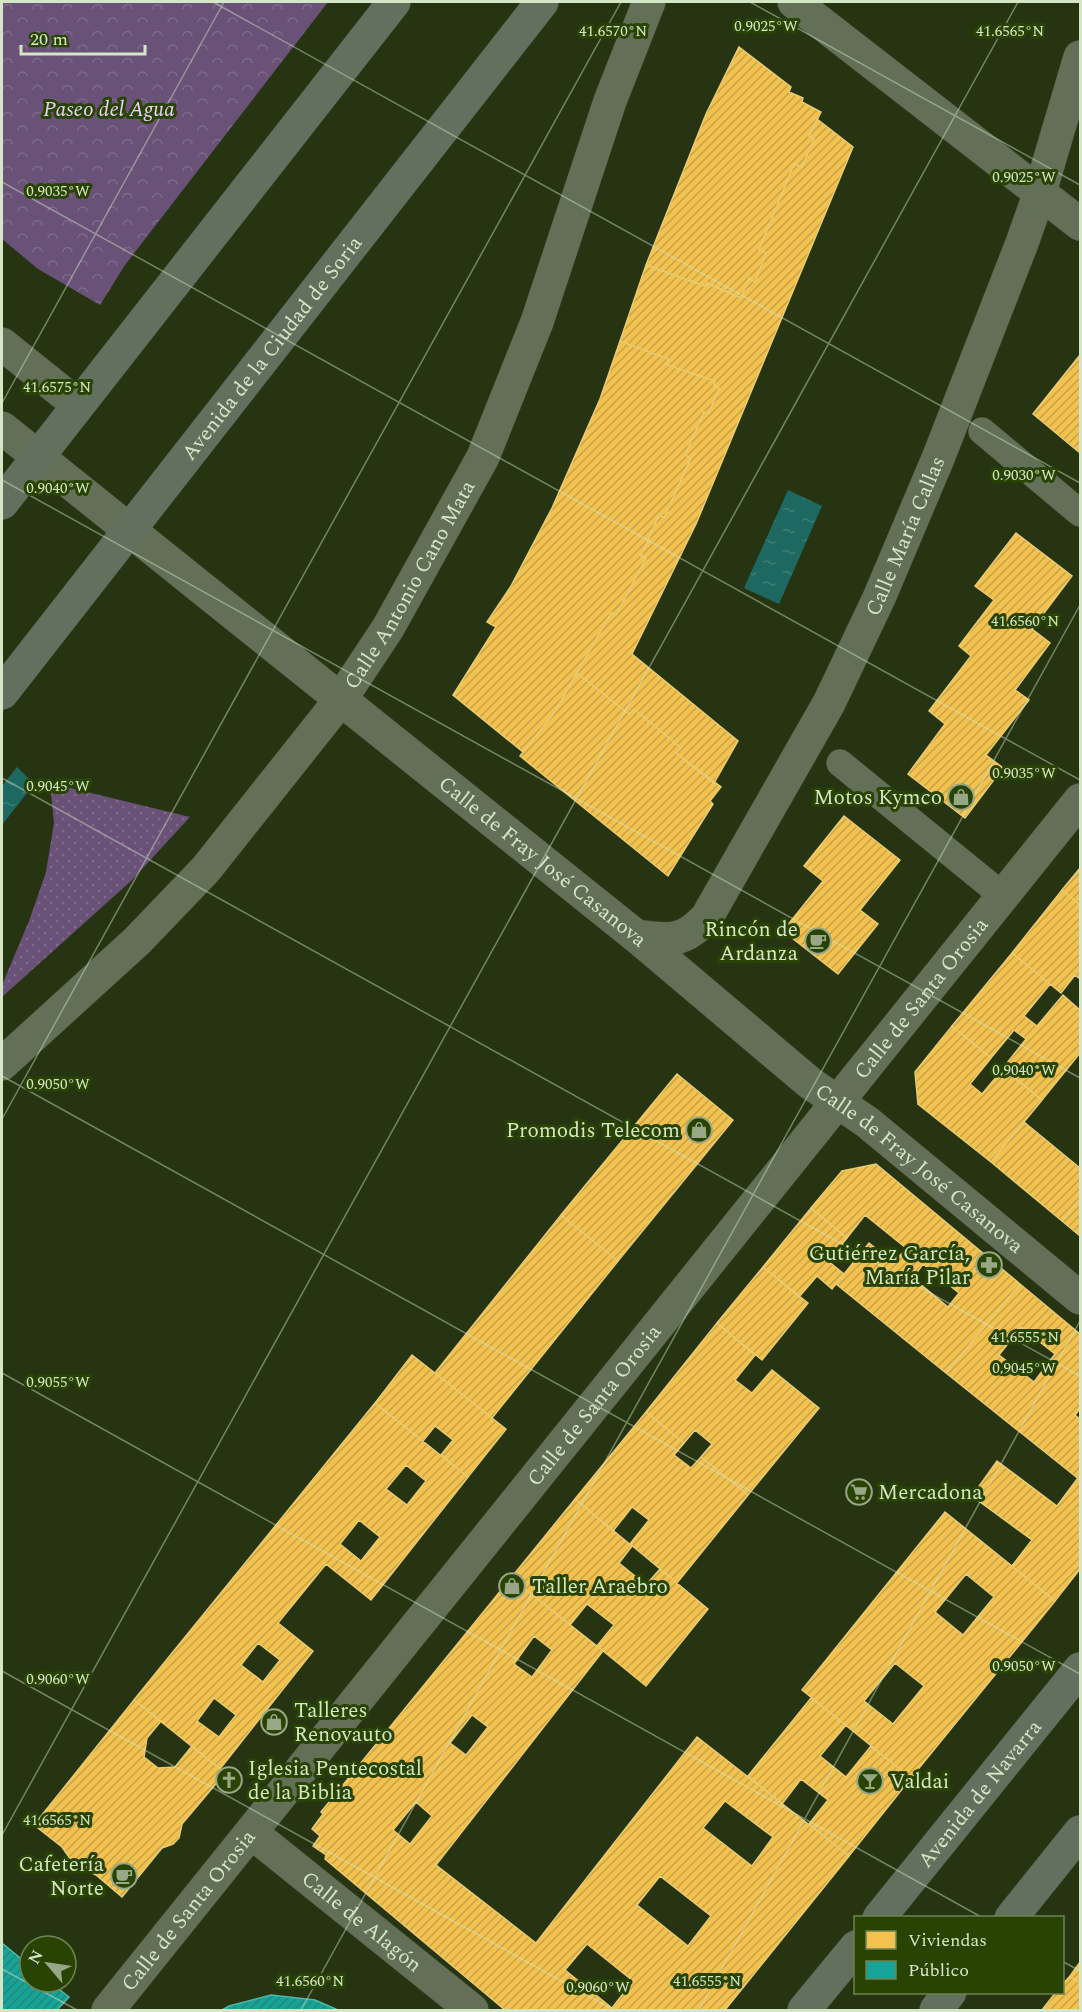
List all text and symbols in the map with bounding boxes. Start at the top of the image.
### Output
text: 0.9025°W [734,15,798,38]
scale bar [21,18,146,56]
text: 41.6570°N [579,20,647,43]
text: 41.6565°N [976,20,1044,43]
text: 20 m [30,26,68,53]
park label: Paseo del Agua [43,94,175,126]
text: 0.9025°W [992,166,1056,189]
text: 0.9035°W [26,180,90,203]
street label: Avenida de la Ciudad de Soria [174,229,371,468]
text: 41.6575°N [23,376,91,399]
street label: Calle María Callas [858,451,954,622]
text: 0.9030°W [992,464,1056,487]
street label: Calle Antonio Cano Mata [337,474,484,696]
text: 0.9040°W [26,477,90,500]
text: 41.6560°N [991,610,1059,633]
text: 0.9035°W [992,762,1056,785]
street label: Calle de Fray José Casanova [431,769,654,956]
text: 0.9045°W [26,775,90,798]
place label: Motos Kymco [813,782,942,814]
shop icon: Motos Kymco [946,782,976,812]
street label: Calle de Santa Orosia [847,910,997,1087]
place label: Rincón de Ardanza [705,914,799,970]
cafe icon: Rincón de Ardanza [803,926,833,956]
text: 0.9040°W [992,1059,1056,1082]
text: 0.9050°W [26,1073,90,1096]
street label: Calle de Fray José Casanova [808,1076,1031,1263]
place label: Promodis Telecom [506,1115,680,1147]
shop icon: Promodis Telecom [684,1115,714,1145]
place label: Gutiérrez García, María Pilar [809,1238,970,1294]
pharmacy icon: Gutiérrez García, María Pilar [974,1250,1004,1280]
street label: Calle de Santa Orosia [520,1317,670,1494]
text: 41.6555°N [991,1326,1059,1349]
text: 0.9045°W [992,1357,1056,1380]
text: 0.9055°W [26,1371,90,1394]
supermarket icon: Mercadona [844,1477,874,1507]
place label: Mercadona [878,1477,983,1509]
shop icon: Taller Araebro [497,1571,527,1601]
place label: Taller Araebro [532,1571,668,1603]
text: 0.9050°W [992,1655,1056,1678]
text: 0.9060°W [26,1668,90,1691]
place label: Talleres Renovauto [294,1695,393,1751]
shop icon: Talleres Renovauto [259,1707,289,1737]
street label: Avenida de Navarra [910,1712,1051,1875]
place label: Iglesia Pentecostal de la Biblia [248,1753,422,1809]
church icon: Iglesia Pentecostal de la Biblia [214,1765,244,1795]
bar icon: Valdai [855,1766,885,1796]
place label: Valdai [890,1766,949,1798]
text: 41.6565°N [23,1809,91,1832]
street label: Calle de Santa Orosia [114,1822,265,1999]
place label: Cafetería Norte [19,1849,105,1905]
cafe icon: Cafetería Norte [109,1861,139,1891]
street label: Calle de Alagón [294,1864,429,1981]
legend [854,1916,1064,1994]
text: Viviendas [908,1927,987,1954]
north arrow [18,1934,78,1994]
text: N [22,1946,49,1969]
text: Público [908,1957,969,1984]
text: 41.6560°N [276,1970,344,1993]
text: 41.6555°N [673,1970,741,1993]
text: 0.9060°W [566,1976,630,1999]

